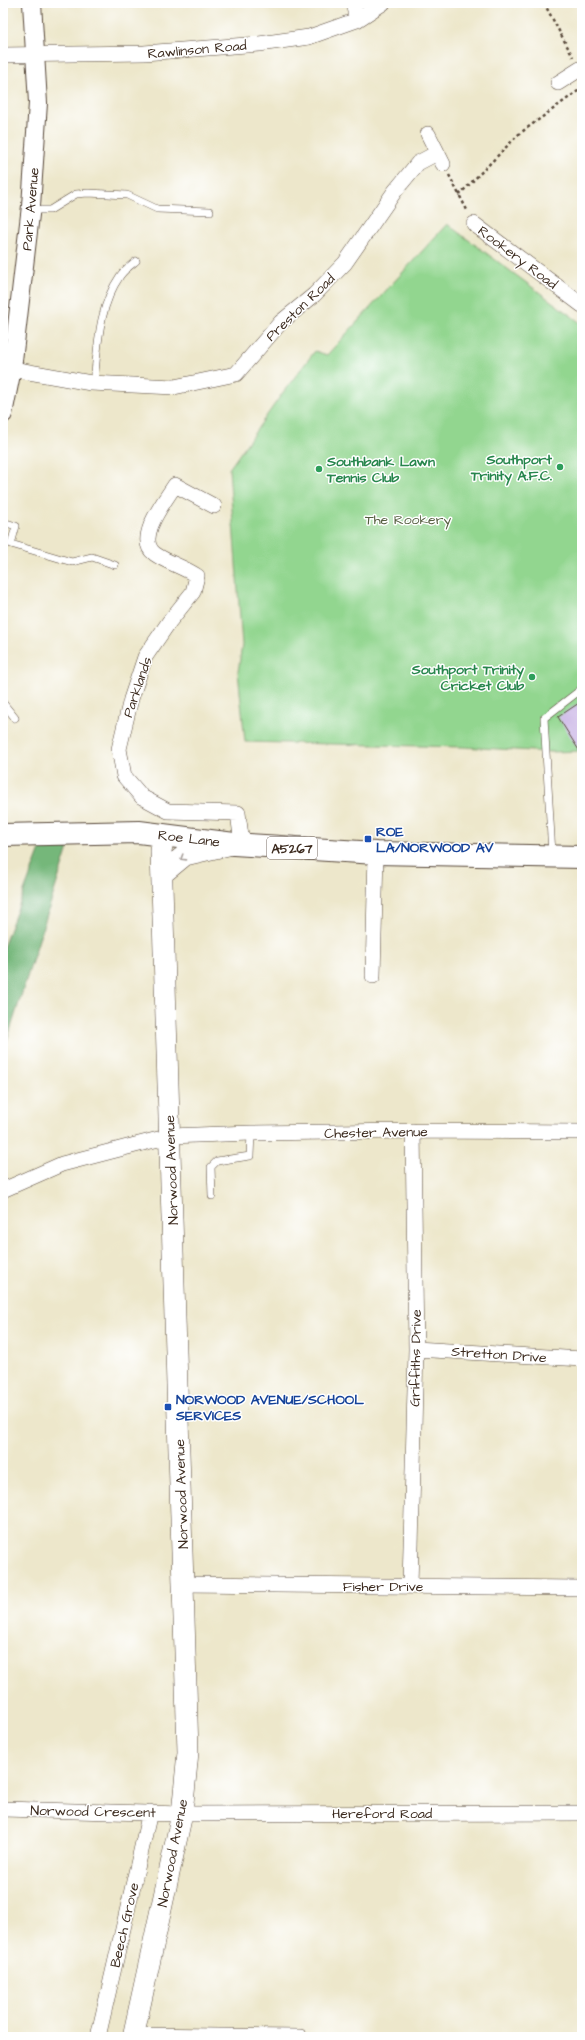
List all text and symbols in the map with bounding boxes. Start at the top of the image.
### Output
street label: Rawlinson Road [147,36,247,64]
street label: Park Avenue [17,166,45,252]
street label: Rookery Road [473,221,561,294]
street label: Preston Road [262,269,340,346]
place label: Southport Trinity A.F.C. [470,450,552,486]
place label: Southbank Lawn Tennis Club [326,452,435,488]
marker: Southport Trinity A.F.C. [555,462,565,472]
marker: Southbank Lawn Tennis Club [314,464,324,474]
park label: The Rookery [365,510,451,530]
street label: Parklands [118,654,158,720]
place label: Southport Trinity Cricket Club [411,660,524,696]
marker: Southport Trinity Cricket Club [527,672,537,682]
place label: ROE LA/NORWOOD AV [376,822,494,858]
street label: Roe Lane [157,825,221,853]
marker: ROE LA/NORWOOD AV [363,834,373,844]
road number: A5267 [267,837,317,859]
one-way arrow [181,853,188,860]
street label: Norwood Avenue [160,1114,184,1225]
street label: Chester Avenue [324,1122,428,1144]
street label: Griffiths Drive [405,1309,427,1407]
street label: Stretton Drive [451,1342,548,1368]
place label: NORWOOD AVENUE/SCHOOL SERVICES [175,1390,364,1426]
marker: NORWOOD AVENUE/SCHOOL SERVICES [163,1402,173,1412]
street label: Norwood Avenue [170,1438,194,1549]
street label: Fisher Drive [343,1577,424,1597]
street label: Norwood Avenue [153,1797,193,1909]
street label: Norwood Crescent [30,1801,156,1823]
street label: Hereford Road [332,1804,432,1824]
street label: Beech Grove [105,1880,145,1970]

